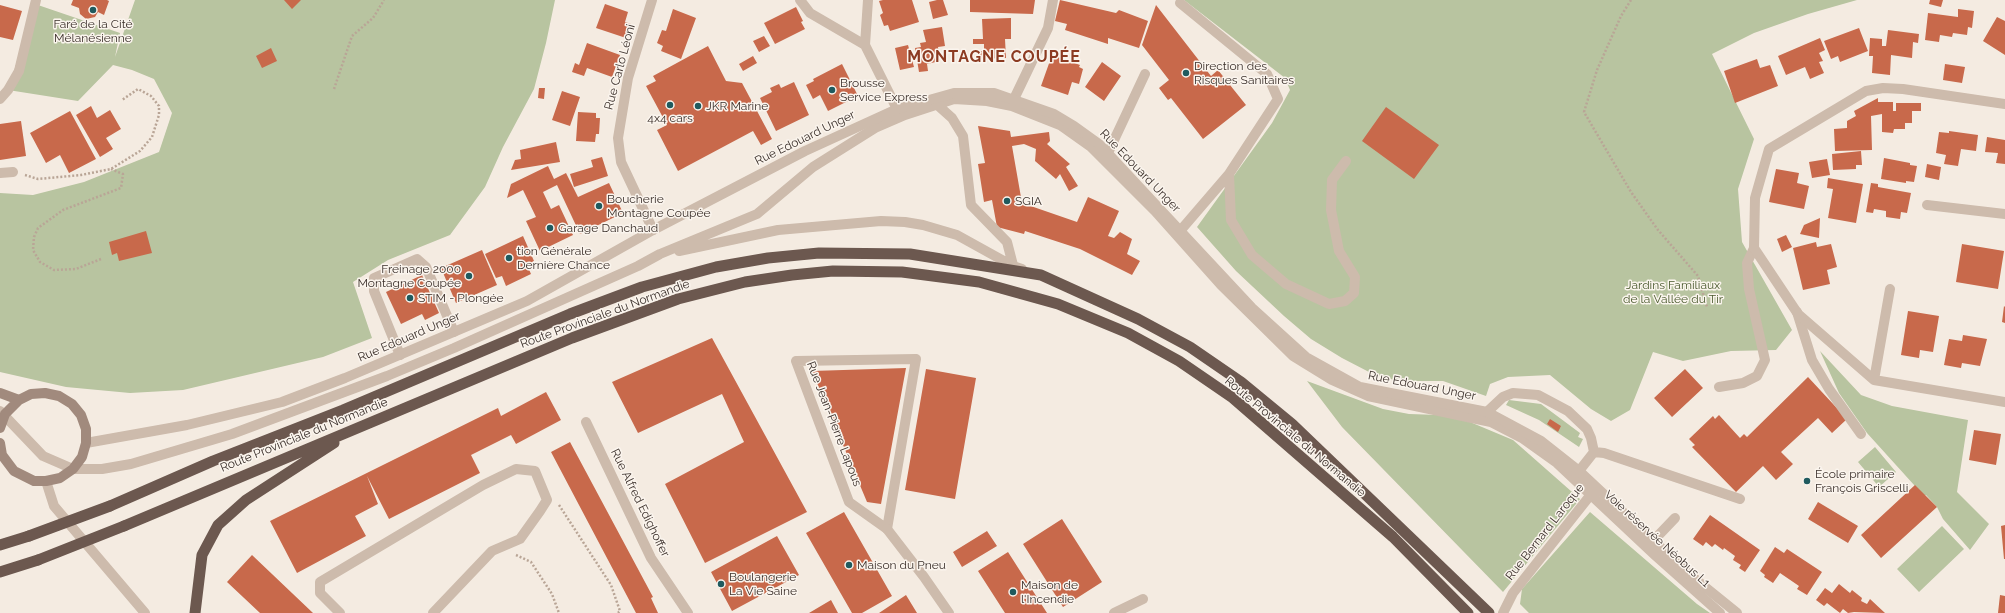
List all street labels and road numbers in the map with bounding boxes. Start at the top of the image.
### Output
street label: Rue Carlo Léoni [602,23,638,111]
street label: Rue Edouard Unger [753,108,857,168]
street label: Rue Edouard Unger [1097,127,1183,215]
street label: Route Provinciale du Normandie [518,277,692,351]
street label: Rue Edouard Unger [356,309,462,365]
street label: Rue Jean-Pierre Lapous [803,359,865,489]
street label: Rue Edouard Unger [1367,368,1477,404]
street label: Route Provinciale du Normandie [1222,374,1368,500]
street label: Route Provinciale du Normandie [218,395,390,475]
street label: Rue Alfred Edighoffer [608,447,672,559]
street label: Rue Bernard Laroque [1503,481,1587,583]
street label: Voie réservée Néobus L1 [1601,488,1713,590]

